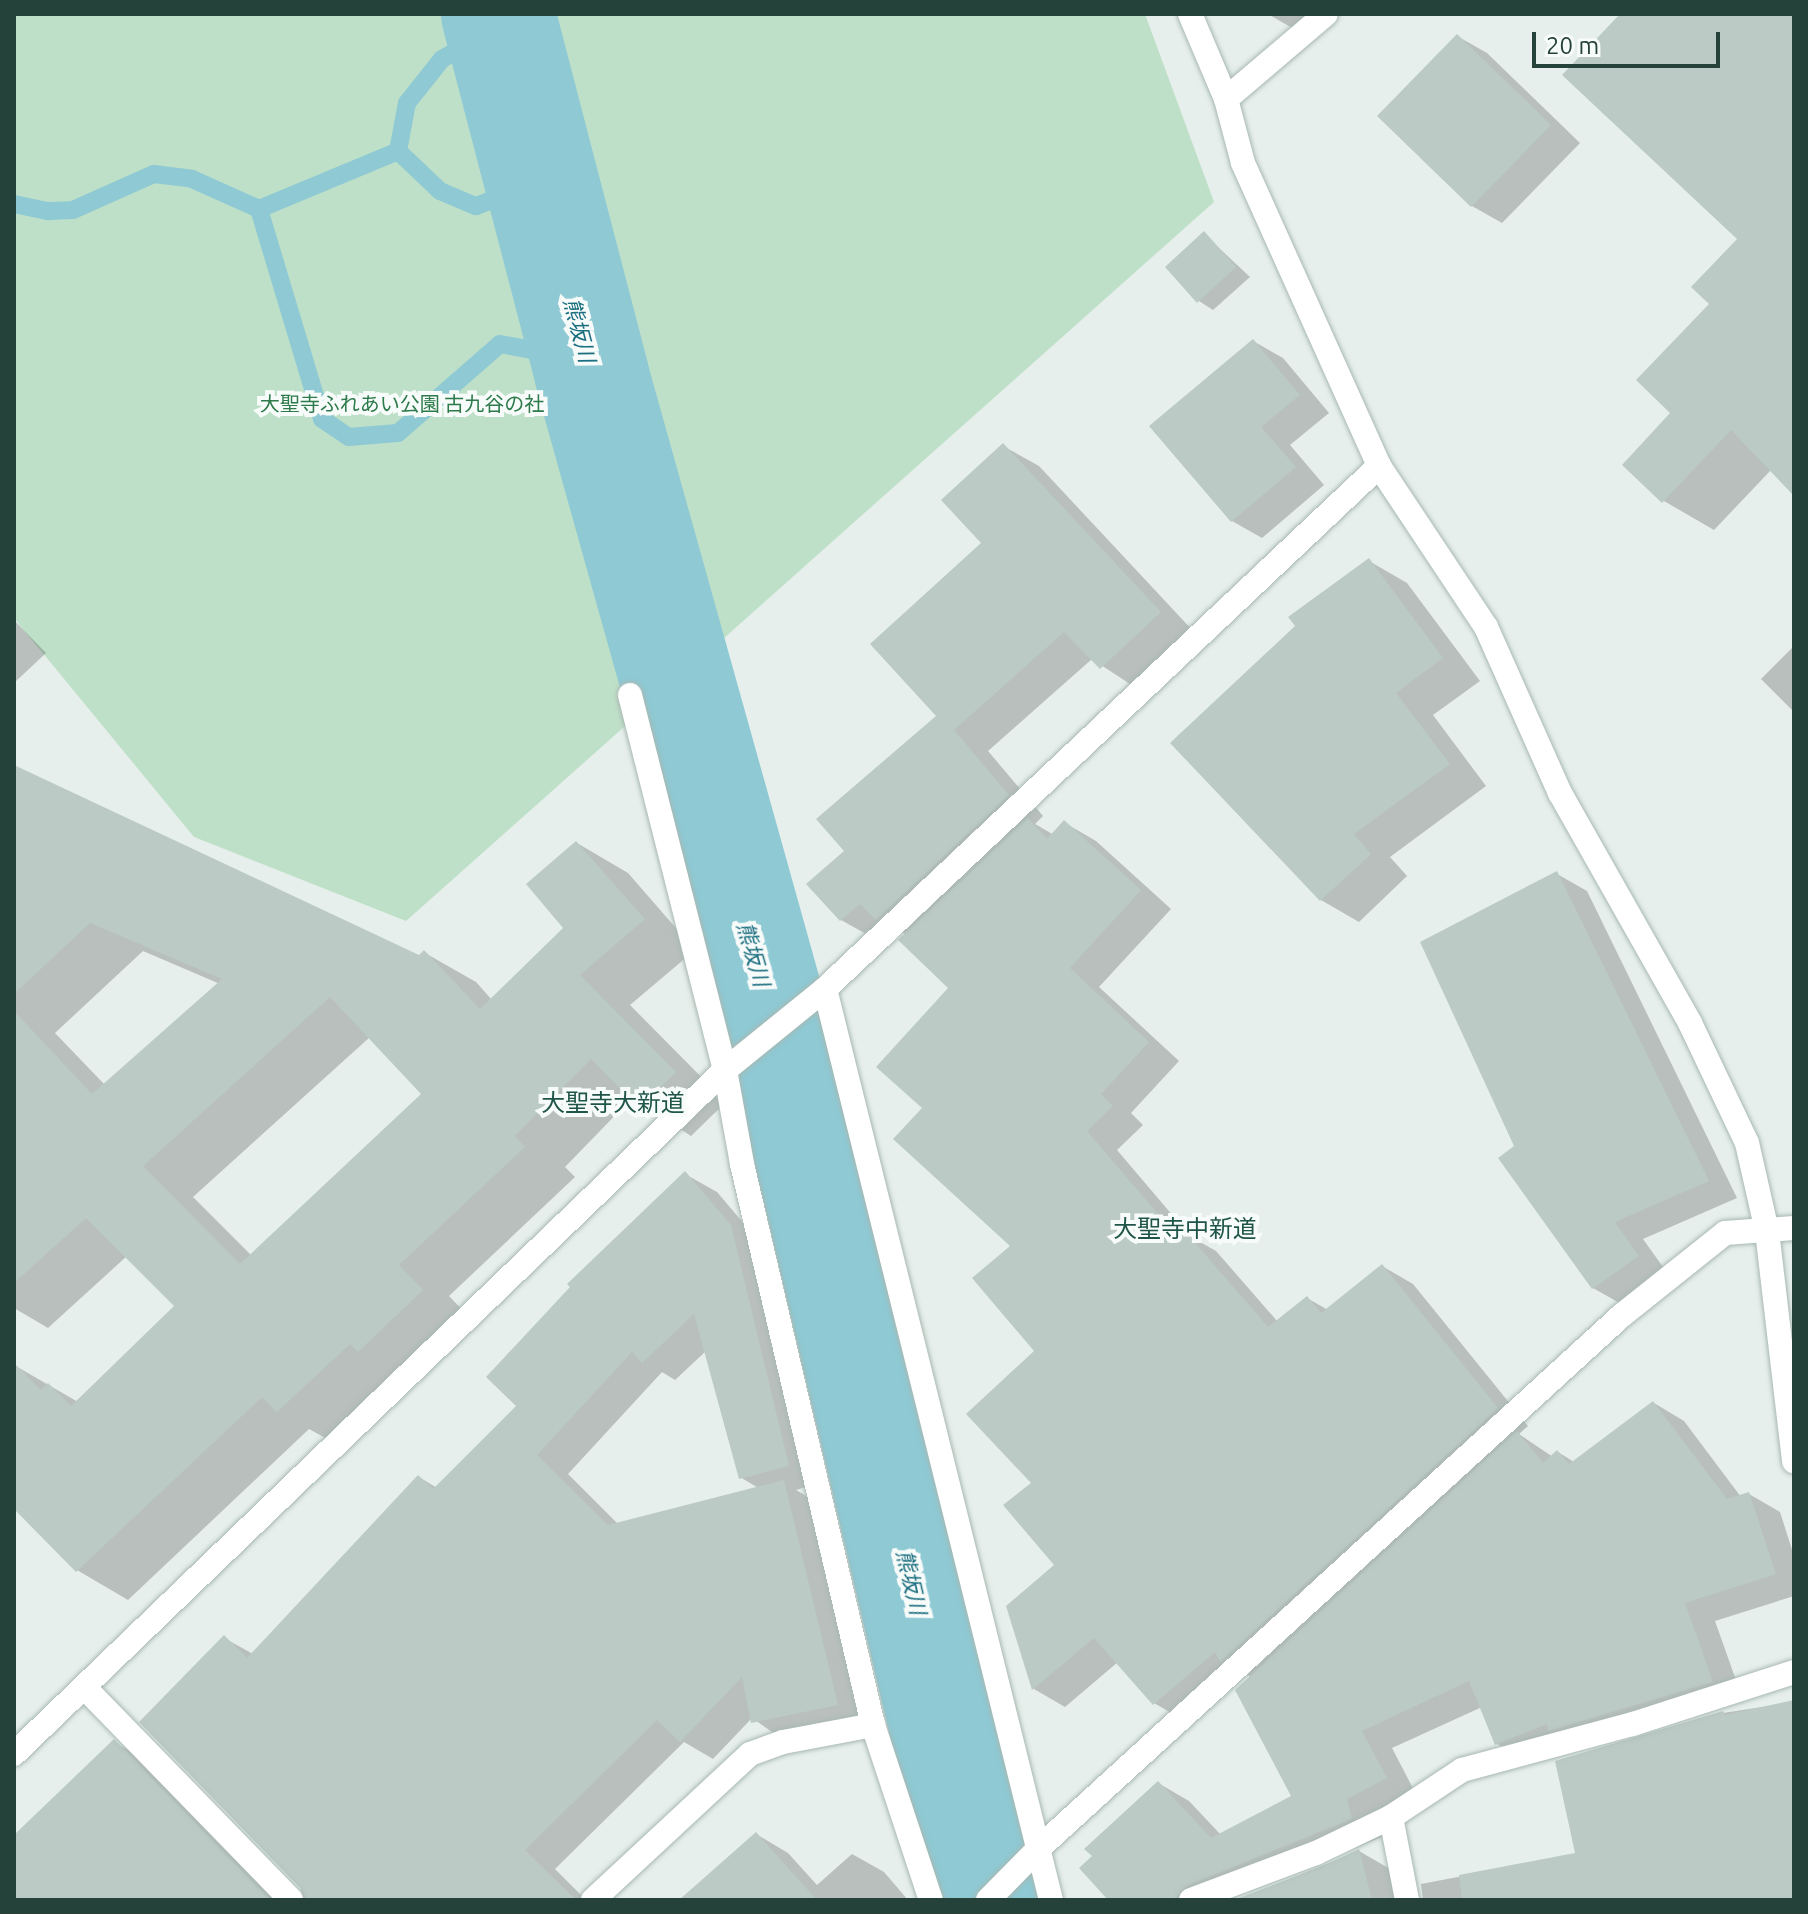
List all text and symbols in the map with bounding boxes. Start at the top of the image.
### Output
scale bar [1536,16,1724,66]
text: 20 m [1546,32,1599,59]
water label: 熊坂川 [559,295,601,365]
park label: 大聖寺ふれあい公園 古九谷の社 [260,391,544,415]
water label: 熊坂川 [732,919,776,989]
district label: 大聖寺大新道 [541,1089,685,1117]
district label: 大聖寺中新道 [1113,1215,1257,1243]
water label: 熊坂川 [892,1547,932,1617]

